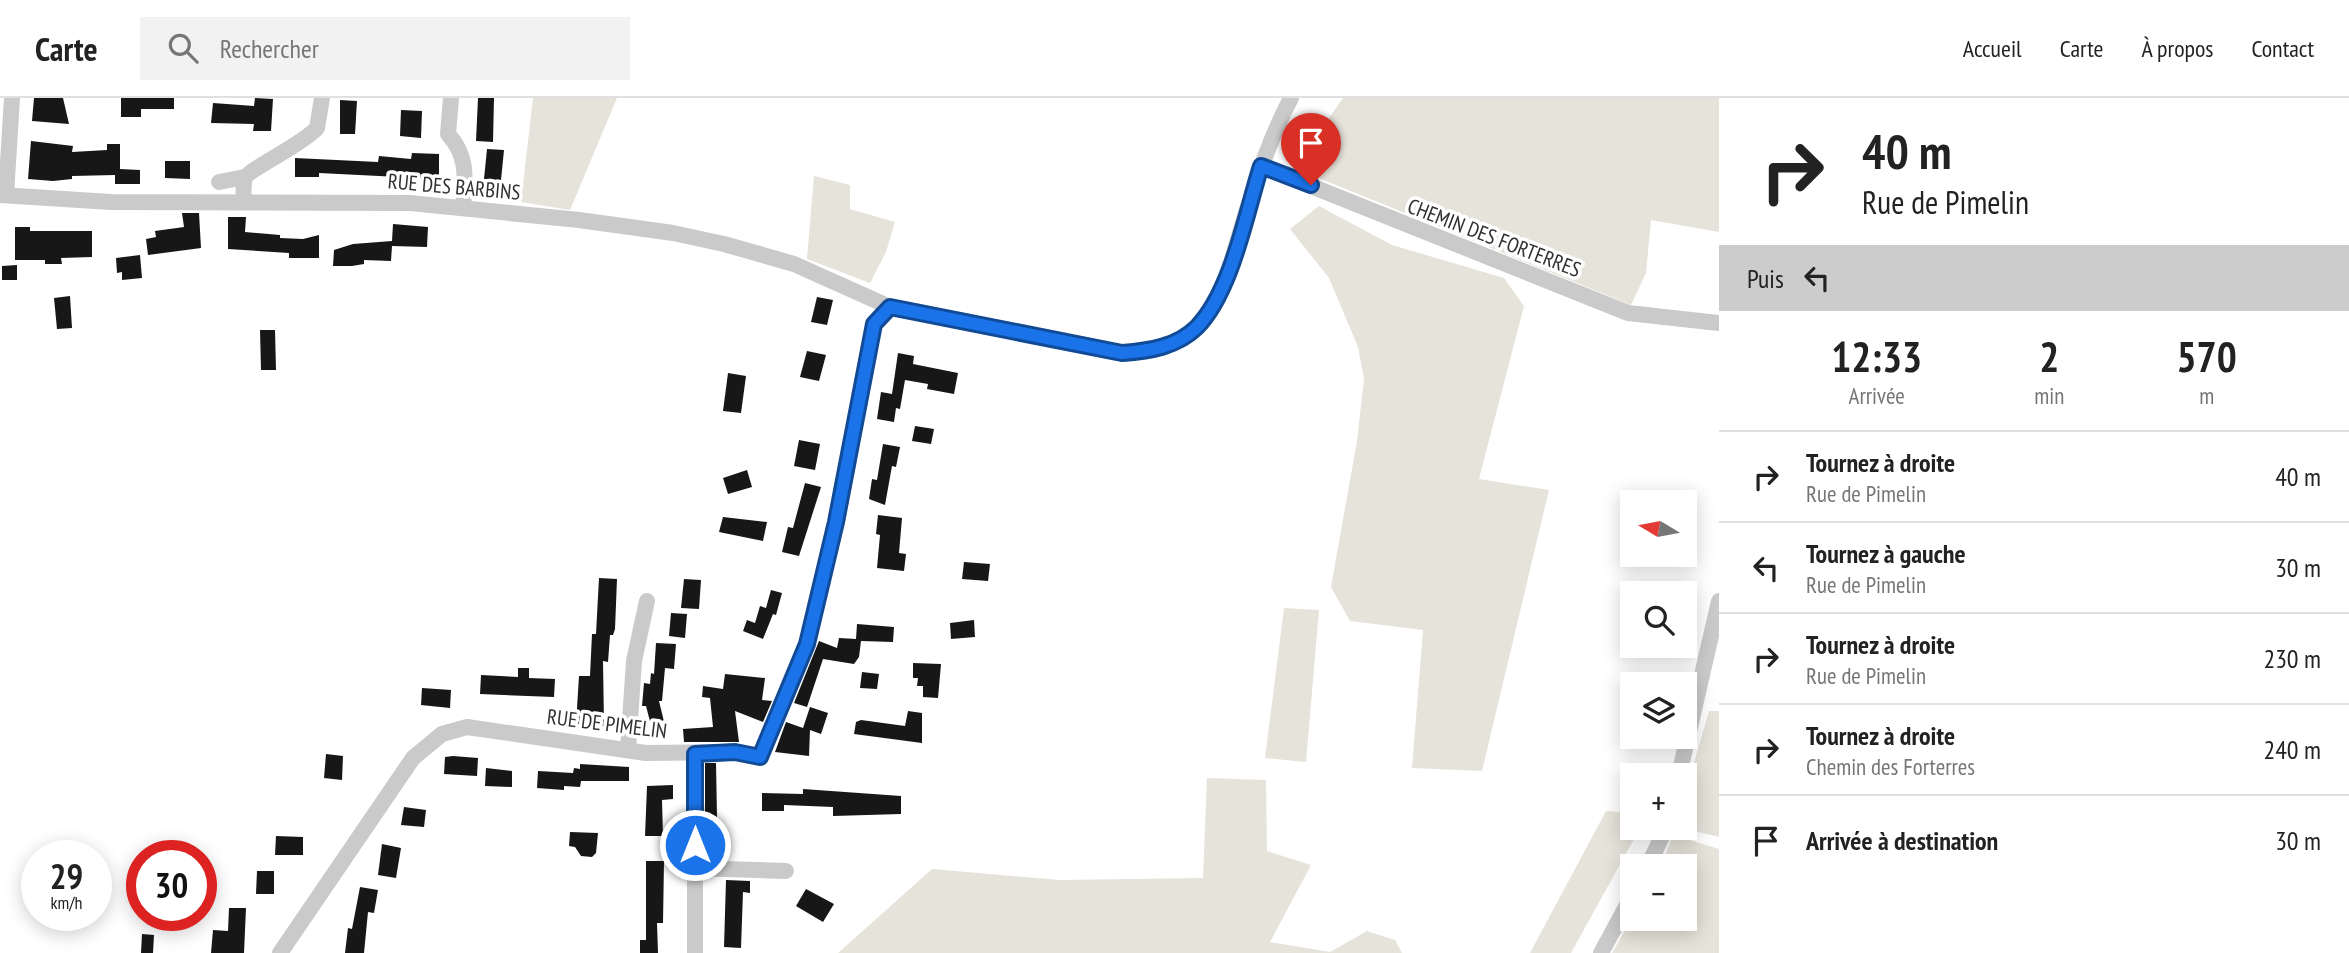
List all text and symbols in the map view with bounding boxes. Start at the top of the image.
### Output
search box [140,17,630,80]
text: Carte [35,27,98,70]
icon: search [164,29,202,67]
text: Rechercher [220,32,319,65]
text: Accueil [1963,33,2022,64]
text: Carte [2060,33,2103,64]
text: À propos [2141,33,2213,64]
text: Contact [2251,33,2314,64]
pin [1281,113,1341,185]
text: 40 m [1862,119,1951,183]
icon: arrive [1292,124,1330,162]
icon: right [1747,126,1838,217]
street label: RUE DES BARBINS [387,167,521,206]
text: Rue de Pimelin [1862,181,2029,223]
street label: CHEMIN DES FORTERRES [1404,192,1585,283]
icon: left [1798,259,1836,297]
text: Puis [1747,262,1784,295]
text: 12:33 [1831,329,1922,384]
text: 2 [2039,329,2059,384]
text: 570 [2177,329,2237,384]
text: Arrivée [1849,381,1905,410]
text: min [2034,381,2064,410]
text: m [2199,381,2214,410]
text: Tournez à droite [1806,446,1955,479]
icon: right [1747,458,1785,496]
text: 40 m [2275,460,2321,493]
text: Rue de Pimelin [1806,479,1926,508]
north arrow [1620,490,1698,567]
map controls [1620,490,1697,931]
text: Tournez à gauche [1806,537,1966,570]
icon: left [1747,549,1785,587]
text: 30 m [2275,551,2321,584]
text: Rue de Pimelin [1806,570,1926,599]
button: search [1620,581,1697,658]
text: Tournez à droite [1806,628,1955,661]
icon: right [1747,640,1785,678]
text: 230 m [2263,642,2321,675]
text: Rue de Pimelin [1806,661,1926,690]
button: layers [1620,672,1697,749]
street label: RUE DE PIMELIN [546,703,669,744]
text: Tournez à droite [1806,719,1955,752]
icon: right [1747,731,1785,769]
text: 240 m [2263,733,2321,766]
text: Chemin des Forterres [1806,752,1975,781]
button: + [1620,763,1697,840]
position arrow [658,808,732,882]
icon: arrive [1747,822,1785,860]
text: Arrivée à destination [1806,824,1998,857]
text: 30 m [2275,824,2321,857]
speed limit sign: 30 [126,840,217,931]
text: 29 [50,853,83,899]
button: − [1620,854,1697,931]
text: km/h [51,891,82,914]

